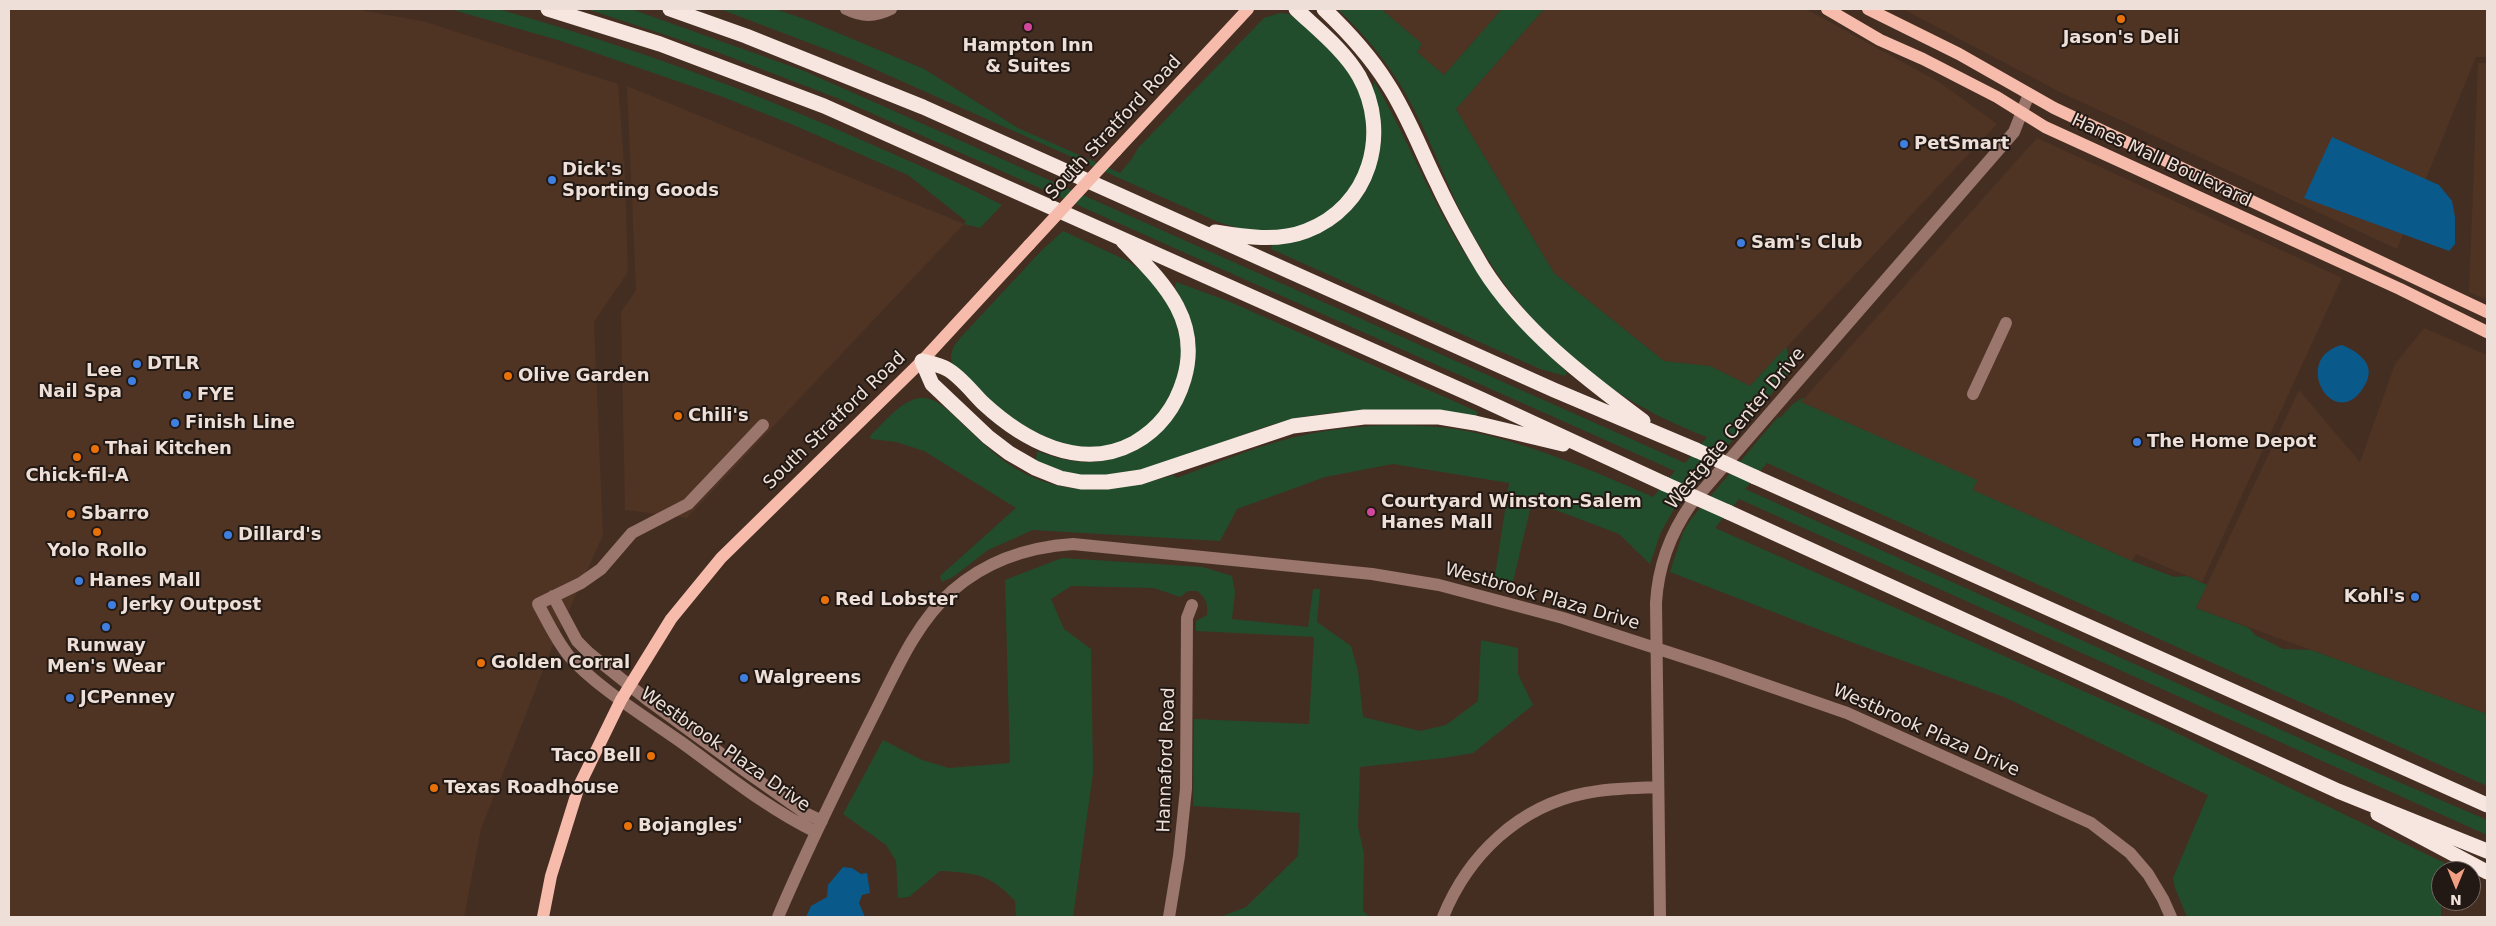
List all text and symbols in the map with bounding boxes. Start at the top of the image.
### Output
marker: Jason's Deli [2115,13,2127,25]
marker: Hampton Inn & Suites [1022,21,1034,33]
place label: Jason's Deli [2063,27,2179,49]
place label: Hampton Inn & Suites [962,35,1094,78]
street label: South Stratford Road [1042,52,1186,204]
street label: Hanes Mall Boulevard [2068,110,2254,212]
place label: PetSmart [1914,133,2009,155]
marker: PetSmart [1898,138,1910,150]
place label: Dick's Sporting Goods [562,159,719,202]
marker: Dick's Sporting Goods [546,174,558,186]
place label: Sam's Club [1751,232,1862,254]
marker: Sam's Club [1735,237,1747,249]
street label: Westgate Center Drive [1662,344,1810,514]
street label: South Stratford Road [760,348,910,494]
place label: DTLR [147,353,200,375]
marker: DTLR [131,358,143,370]
place label: Lee Nail Spa [38,360,122,402]
place label: Olive Garden [518,365,650,387]
marker: Olive Garden [502,370,514,382]
marker: Lee Nail Spa [126,375,138,387]
place label: FYE [197,384,235,406]
marker: FYE [181,389,193,401]
place label: Chili's [688,405,749,427]
marker: Chili's [672,410,684,422]
place label: Finish Line [185,412,295,434]
marker: Finish Line [169,417,181,429]
place label: The Home Depot [2147,431,2316,453]
marker: The Home Depot [2131,436,2143,448]
place label: Thai Kitchen [105,438,232,460]
marker: Thai Kitchen [89,443,101,455]
marker: Chick-fil-A [71,451,83,463]
place label: Chick-fil-A [25,465,129,487]
place label: Courtyard Winston-Salem Hanes Mall [1381,491,1642,534]
place label: Sbarro [81,503,149,525]
marker: Courtyard Winston-Salem Hanes Mall [1365,506,1377,518]
marker: Sbarro [65,508,77,520]
place label: Dillard's [238,524,322,546]
marker: Yolo Rollo [91,526,103,538]
marker: Dillard's [222,529,234,541]
place label: Yolo Rollo [47,540,147,562]
street label: Westbrook Plaza Drive [1442,559,1642,635]
place label: Hanes Mall [89,570,201,592]
marker: Hanes Mall [73,575,85,587]
place label: Kohl's [2344,586,2405,608]
place label: Red Lobster [835,589,957,611]
marker: Kohl's [2409,591,2421,603]
place label: Jerky Outpost [122,594,261,616]
marker: Red Lobster [819,594,831,606]
marker: Jerky Outpost [106,599,118,611]
marker: Runway Men's Wear [100,621,112,633]
place label: Runway Men's Wear [47,635,165,678]
place label: Golden Corral [491,652,630,674]
marker: Golden Corral [475,657,487,669]
place label: Walgreens [754,667,861,689]
marker: Walgreens [738,672,750,684]
street label: Westbrook Plaza Drive [1829,680,2023,782]
street label: Westbrook Plaza Drive [636,683,814,817]
place label: JCPenney [80,687,175,709]
street label: Hannaford Road [1154,687,1180,833]
marker: JCPenney [64,692,76,704]
place label: Taco Bell [551,745,641,767]
marker: Taco Bell [645,750,657,762]
place label: Texas Roadhouse [444,777,619,799]
marker: Texas Roadhouse [428,782,440,794]
place label: Bojangles' [638,815,743,837]
marker: Bojangles' [622,820,634,832]
north arrow [2431,861,2481,911]
text: N [2450,892,2462,908]

